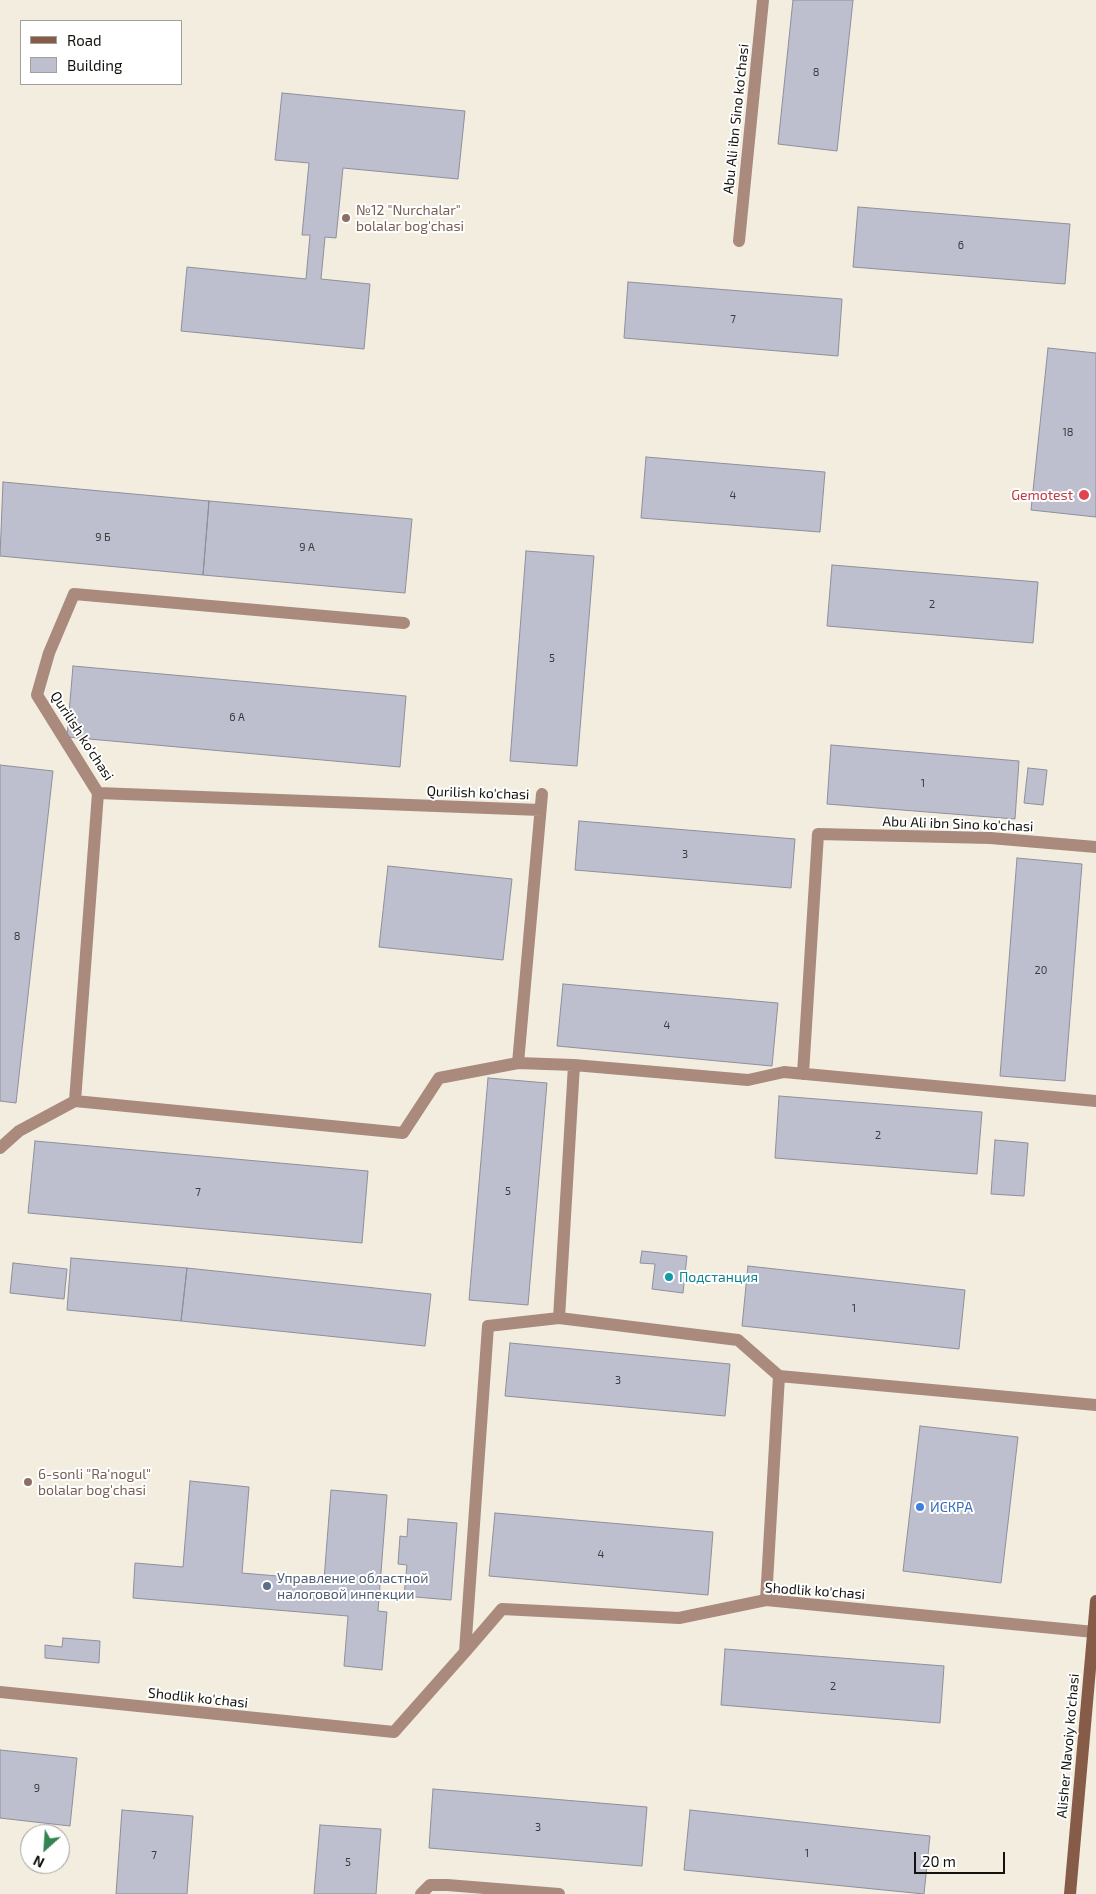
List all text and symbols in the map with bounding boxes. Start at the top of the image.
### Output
legend [20,20,182,85]
text: Road [67,31,102,49]
street label: Abu Ali ibn Sino ko'chasi [720,43,752,195]
text: Building [67,56,122,74]
house number: 8 [813,65,819,79]
place label: №12 "Nurchalar" bolalar bog'chasi [356,202,464,234]
marker: №12 "Nurchalar" bolalar bog'chasi [340,212,352,224]
house number: 6 [958,238,964,252]
house number: 7 [730,312,736,326]
house number: 18 [1062,425,1074,439]
place label: Gemotest [1011,487,1073,503]
house number: 4 [730,488,736,502]
marker: Gemotest [1077,488,1091,502]
house number: 9 Б [95,530,111,544]
house number: 9 А [299,540,315,554]
house number: 2 [929,597,935,611]
house number: 5 [549,651,555,665]
street label: Qurilish ko'chasi [47,688,117,784]
house number: 6 А [229,710,245,724]
house number: 1 [921,776,925,790]
street label: Qurilish ko'chasi [426,783,530,803]
street label: Abu Ali ibn Sino ko'chasi [882,813,1034,835]
house number: 3 [682,847,688,861]
house number: 8 [14,929,20,943]
house number: 20 [1035,963,1047,977]
house number: 4 [664,1018,670,1032]
house number: 2 [875,1128,881,1142]
house number: 5 [505,1184,511,1198]
house number: 7 [195,1185,201,1199]
place label: Подстанция [679,1269,758,1285]
marker: Подстанция [663,1271,675,1283]
house number: 1 [852,1301,856,1315]
house number: 3 [615,1373,621,1387]
place label: 6-sonli "Ra'nogul" bolalar bog'chasi [38,1466,151,1498]
marker: 6-sonli "Ra'nogul" bolalar bog'chasi [22,1476,34,1488]
place label: ИСКРА [930,1499,973,1515]
marker: ИСКРА [914,1501,926,1513]
house number: 4 [598,1547,604,1561]
place label: Управление областной налоговой инпекции [277,1570,428,1602]
street label: Shodlik ko'chasi [764,1579,866,1603]
marker: Управление областной налоговой инпекции [261,1580,273,1592]
street label: Alisher Navoiy ko'chasi [1053,1673,1083,1819]
house number: 2 [830,1679,836,1693]
street label: Shodlik ko'chasi [147,1684,249,1712]
house number: 9 [34,1781,40,1795]
house number: 3 [535,1820,541,1834]
north arrow [20,1824,70,1874]
scale bar [916,1842,1007,1874]
house number: 1 [805,1846,809,1860]
house number: 7 [151,1848,157,1862]
text: N [30,1852,47,1872]
text: 20 m [922,1852,956,1870]
house number: 5 [345,1855,351,1869]

